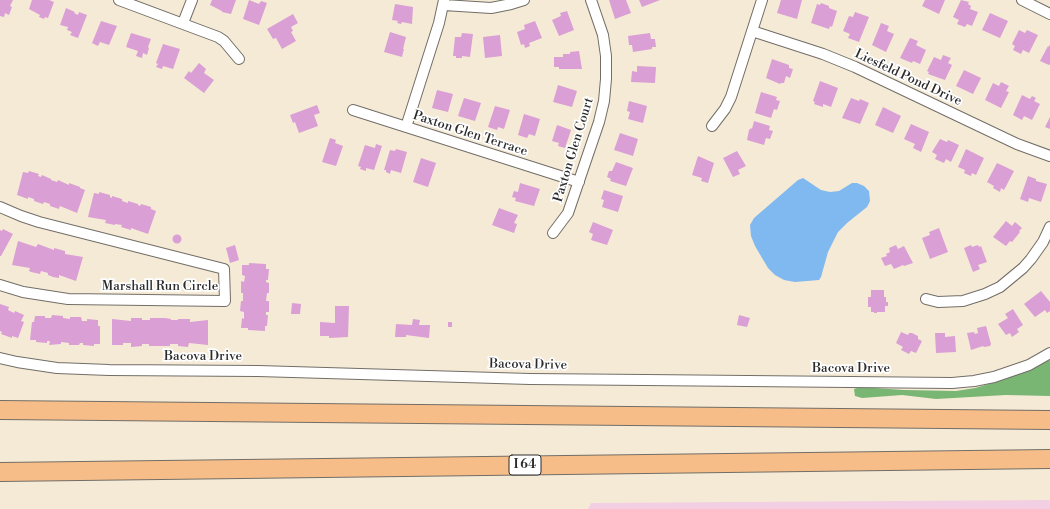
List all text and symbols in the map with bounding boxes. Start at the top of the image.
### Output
street label: Liesfeld Pond Drive [852,46,964,110]
street label: Paxton Glen Court [551,96,597,204]
street label: Paxton Glen Terrace [411,108,529,160]
street label: Marshall Run Circle [102,279,218,295]
street label: Bacova Drive [164,349,242,365]
street label: Bacova Drive [489,357,567,373]
street label: Bacova Drive [812,361,890,377]
road number: I 64 [509,455,541,475]

